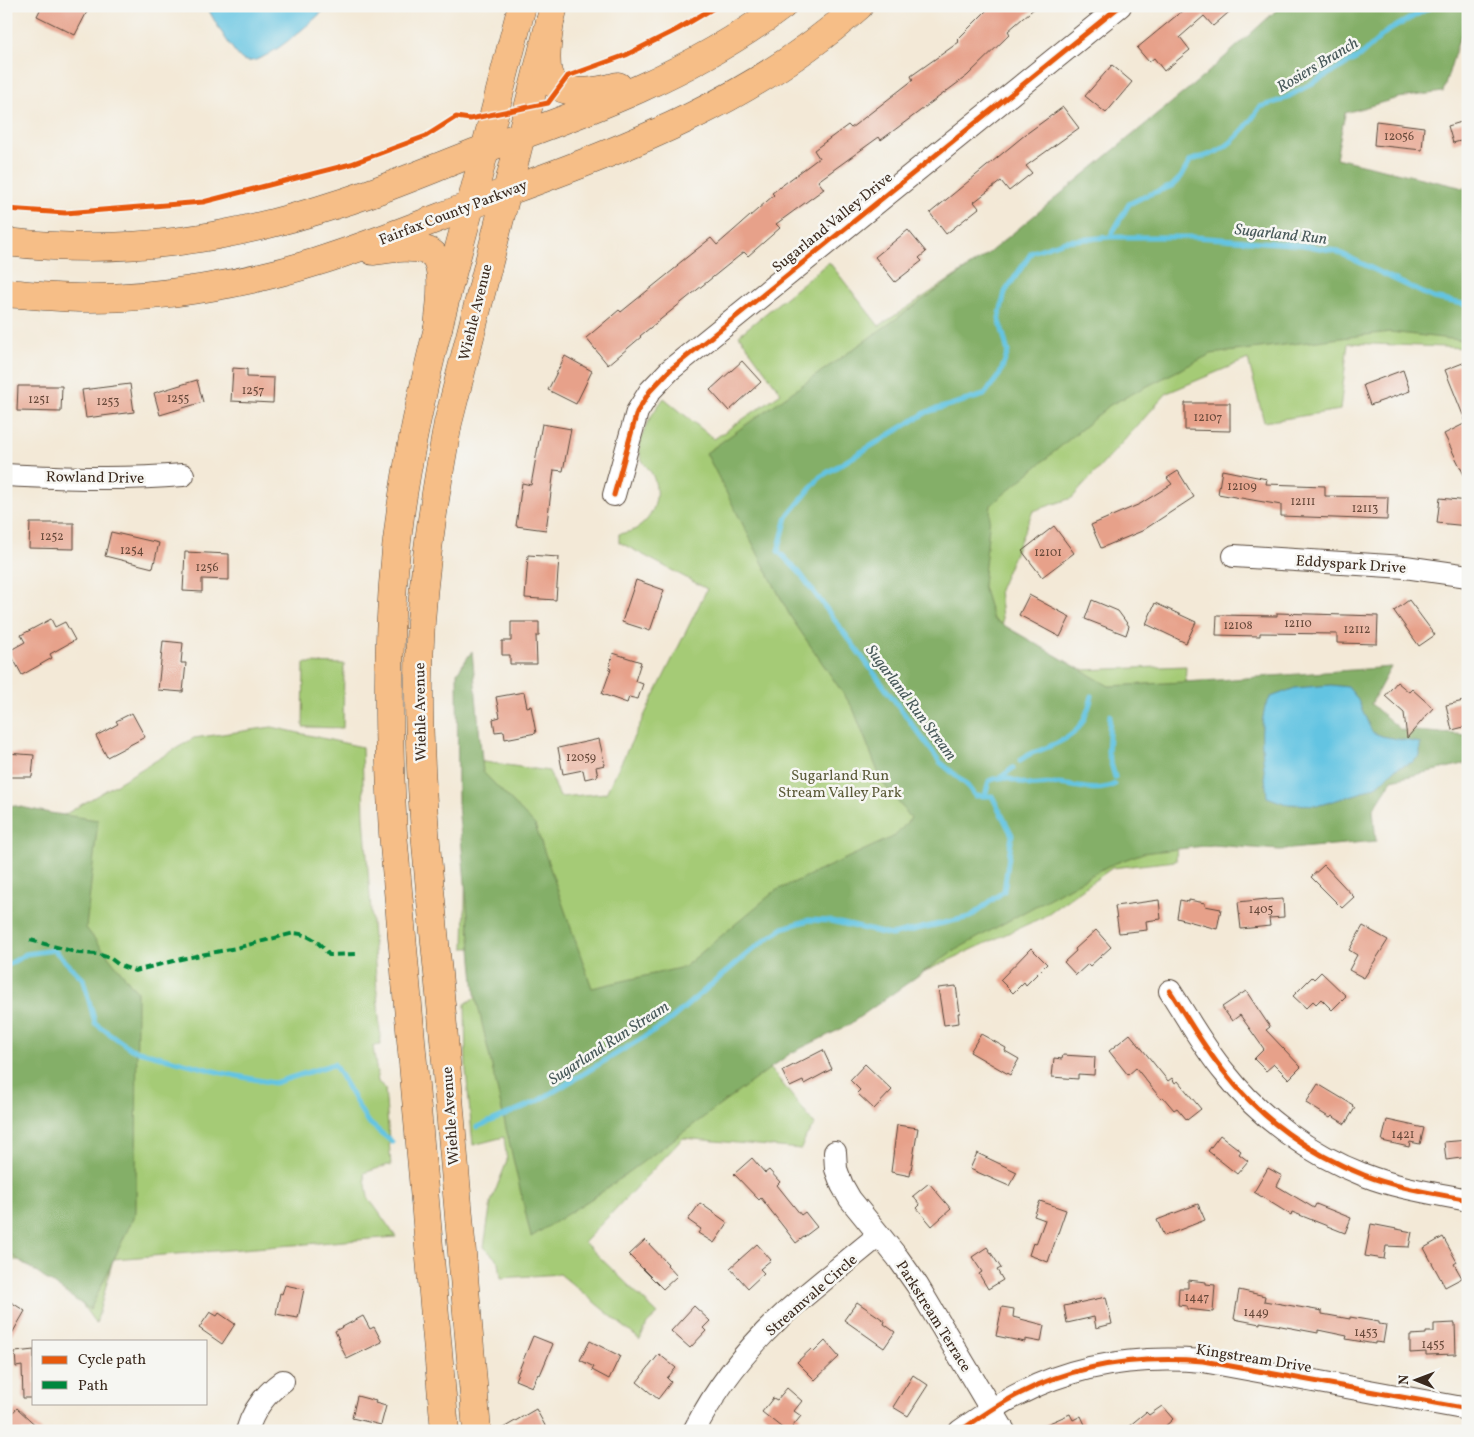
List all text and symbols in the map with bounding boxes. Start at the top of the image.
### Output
water label: Rosiers Branch [1273,33,1363,99]
house number: 12056 [1384,129,1414,145]
street label: Sugarland Valley Drive [768,168,898,278]
street label: Fairfax County Parkway [376,175,531,251]
water label: Sugarland Run [1233,219,1328,251]
street label: Wiehle Avenue [454,262,499,363]
house number: 1257 [242,383,265,399]
house number: 1255 [167,391,190,407]
house number: 1251 [28,392,50,408]
house number: 1253 [96,394,120,410]
house number: 12107 [1194,410,1223,426]
street label: Rowland Drive [46,467,144,490]
house number: 12109 [1227,479,1257,495]
house number: 12111 [1290,494,1316,510]
house number: 12113 [1352,501,1378,517]
house number: 1252 [40,529,64,545]
house number: 1254 [120,543,144,559]
house number: 12101 [1034,545,1062,561]
street label: Eddyspark Drive [1295,551,1407,580]
house number: 1256 [196,560,218,576]
house number: 12110 [1284,616,1312,632]
house number: 12108 [1223,618,1253,634]
house number: 12112 [1344,622,1370,638]
water label: Sugarland Run Stream [860,641,961,766]
street label: Wiehle Avenue [410,662,433,762]
house number: 12059 [566,750,596,766]
park label: Sugarland Run Stream Valley Park [778,766,902,804]
house number: 1405 [1249,902,1273,918]
water label: Sugarland Run Stream [545,996,674,1091]
street label: Wiehle Avenue [438,1066,465,1166]
house number: 1421 [1392,1127,1414,1143]
street label: Streamvale Circle [761,1250,862,1342]
street label: Parkstream Terrace [890,1257,975,1377]
house number: 1447 [1185,1290,1210,1306]
house number: 1449 [1244,1305,1268,1321]
house number: 1453 [1354,1325,1378,1341]
house number: 1455 [1421,1337,1445,1353]
legend [32,1340,208,1404]
street label: Kingstream Drive [1194,1340,1313,1379]
text: Cycle path [78,1350,146,1371]
north arrow [1392,1354,1442,1404]
text: N [1395,1375,1414,1385]
text: Path [78,1376,108,1397]

